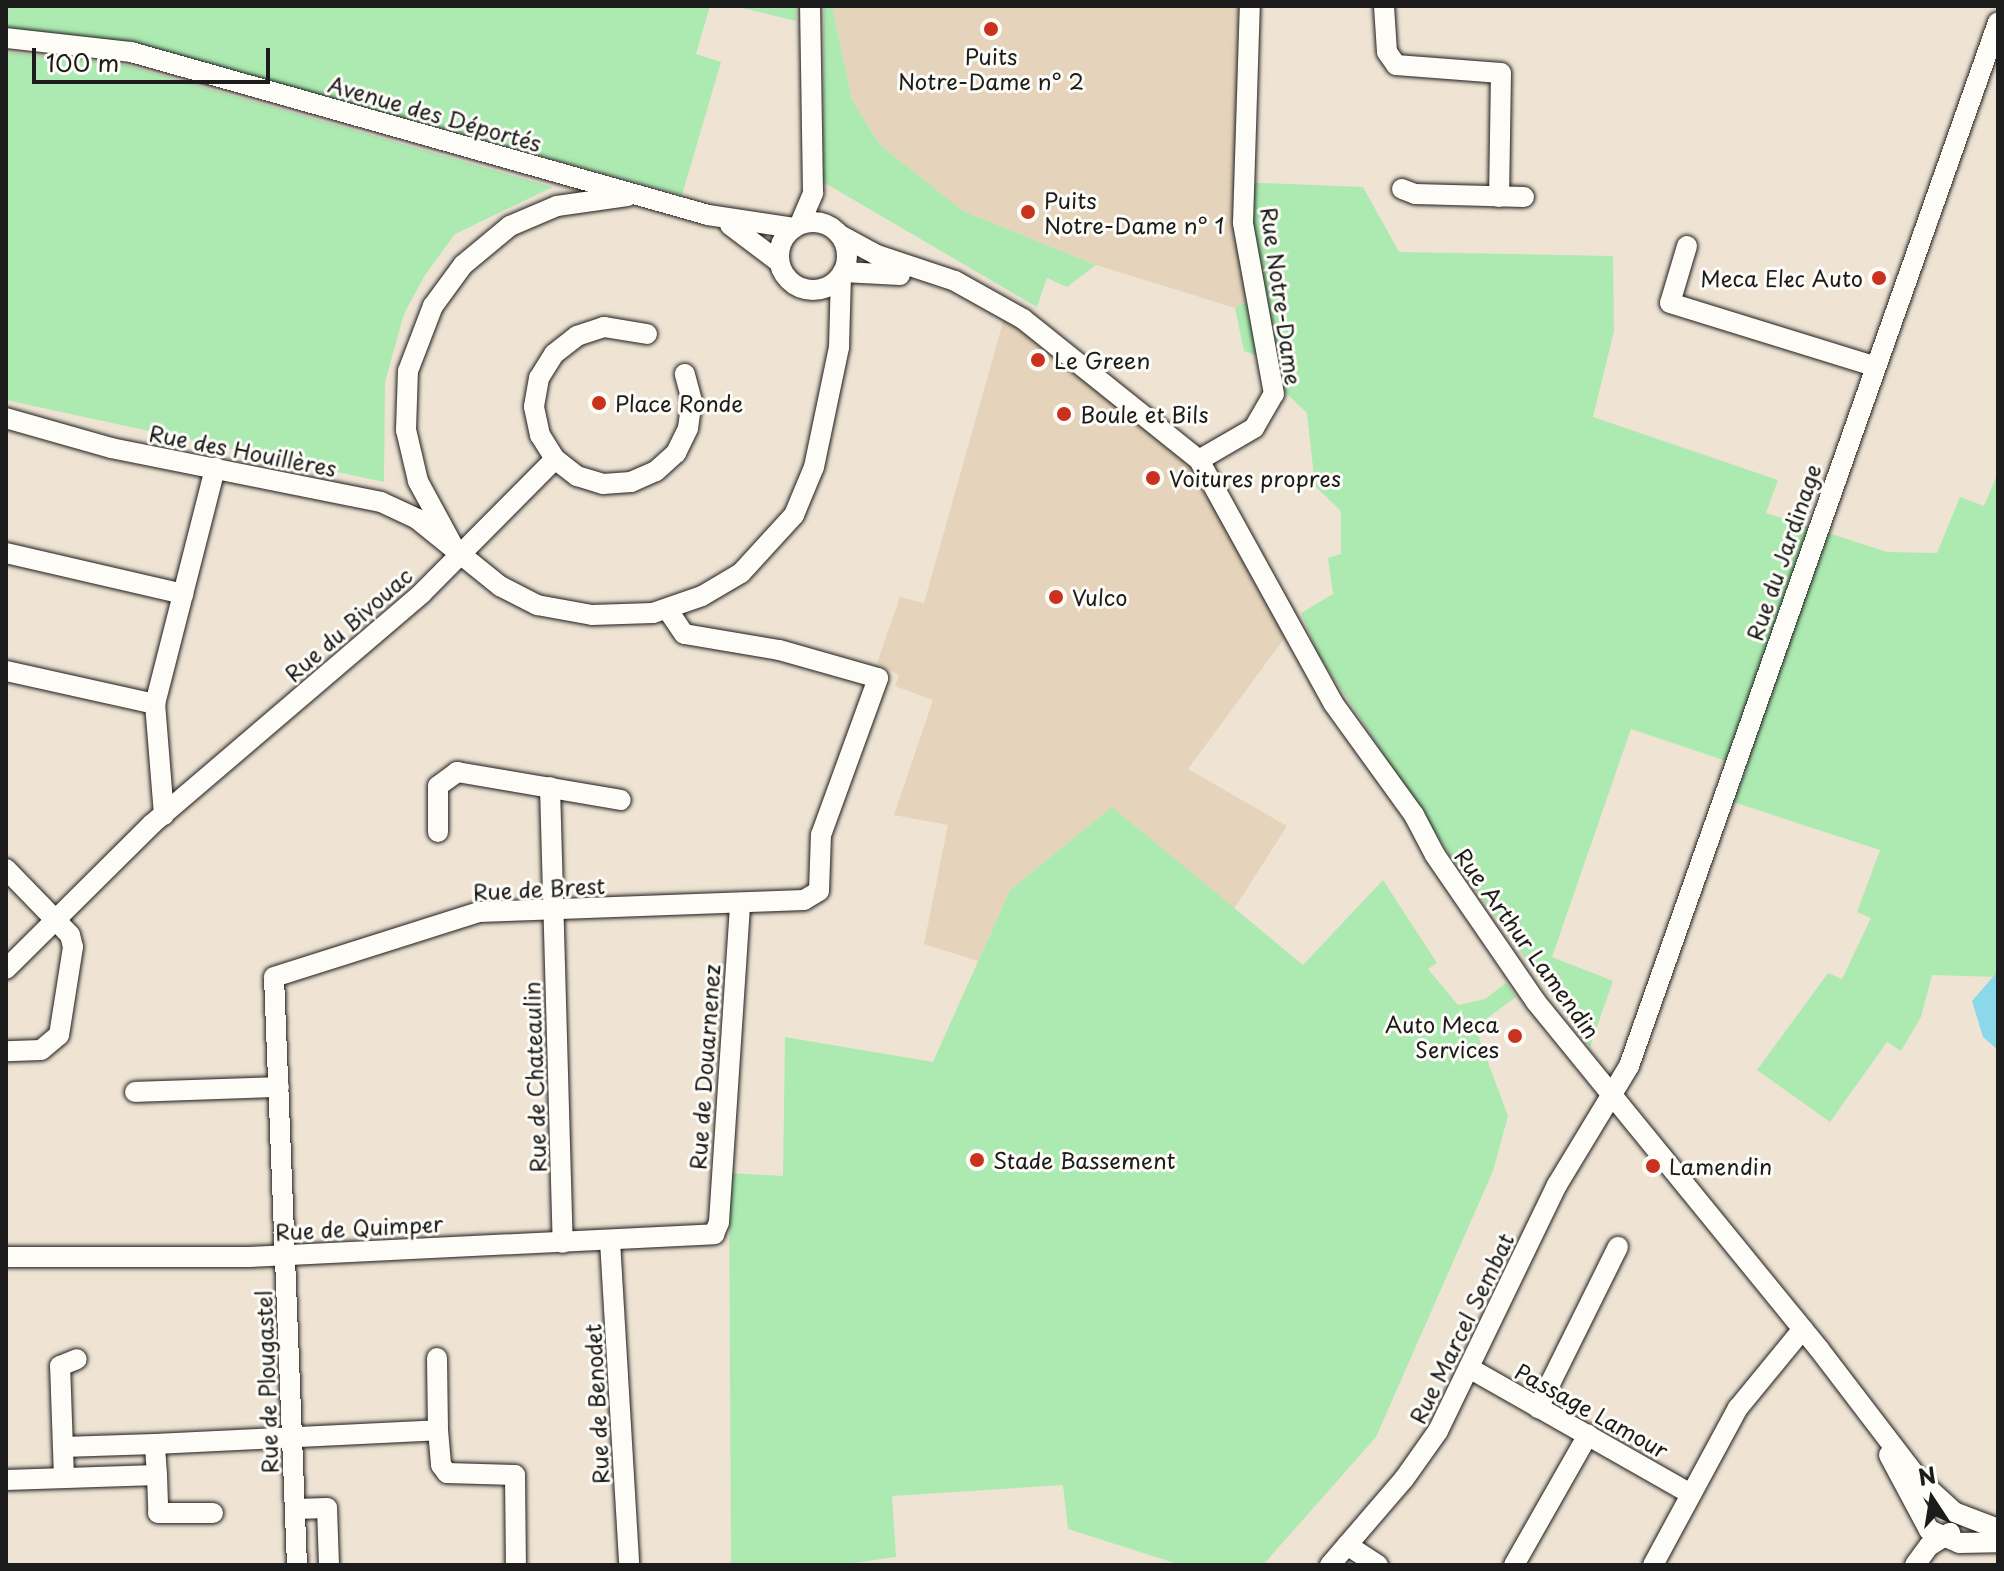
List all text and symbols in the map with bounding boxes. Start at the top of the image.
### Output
marker: Puits Notre-Dame n° 2 [982,20,1000,38]
scale bar [36,32,274,82]
place label: Puits Notre-Dame n° 2 [898,42,1084,94]
text: 100 m [46,44,119,80]
street label: Avenue des Déportés [325,70,545,156]
place label: Puits Notre-Dame n° 1 [1044,186,1224,238]
marker: Puits Notre-Dame n° 1 [1019,203,1037,221]
street label: Rue Notre-Dame [1256,205,1308,387]
place label: Meca Elec Auto [1697,265,1863,291]
marker: Meca Elec Auto [1870,269,1888,287]
place label: Le Green [1054,347,1153,373]
marker: Le Green [1029,351,1047,369]
place label: Place Ronde [615,390,743,416]
marker: Place Ronde [590,394,608,412]
place label: Boule et Bils [1080,401,1210,427]
marker: Boule et Bils [1055,405,1073,423]
street label: Rue des Houillères [146,419,340,481]
street label: Rue du Jardinage [1740,459,1826,645]
place label: Voitures propres [1169,465,1341,491]
marker: Voitures propres [1144,469,1162,487]
street label: Rue du Bivouac [277,560,419,688]
place label: Vulco [1072,584,1128,610]
marker: Vulco [1047,588,1065,606]
street label: Rue Arthur Lamendin [1449,842,1607,1044]
street label: Rue de Brest [471,871,607,905]
street label: Rue de Douarnenez [684,962,724,1172]
street label: Rue de Chateaulin [517,979,551,1175]
place label: Auto Meca Services [1383,1010,1499,1062]
marker: Auto Meca Services [1506,1027,1524,1045]
place label: Stade Bassement [993,1147,1176,1173]
marker: Stade Bassement [968,1151,986,1169]
place label: Lamendin [1669,1153,1772,1179]
marker: Lamendin [1644,1157,1662,1175]
street label: Rue de Quimper [273,1209,445,1245]
street label: Rue Marcel Sembat [1404,1229,1518,1427]
street label: Rue de Plougastel [250,1288,282,1476]
street label: Rue de Benodet [578,1321,614,1487]
street label: Passage Lamour [1511,1357,1673,1463]
text: N [1915,1457,1939,1493]
north arrow [1892,1459,1972,1539]

